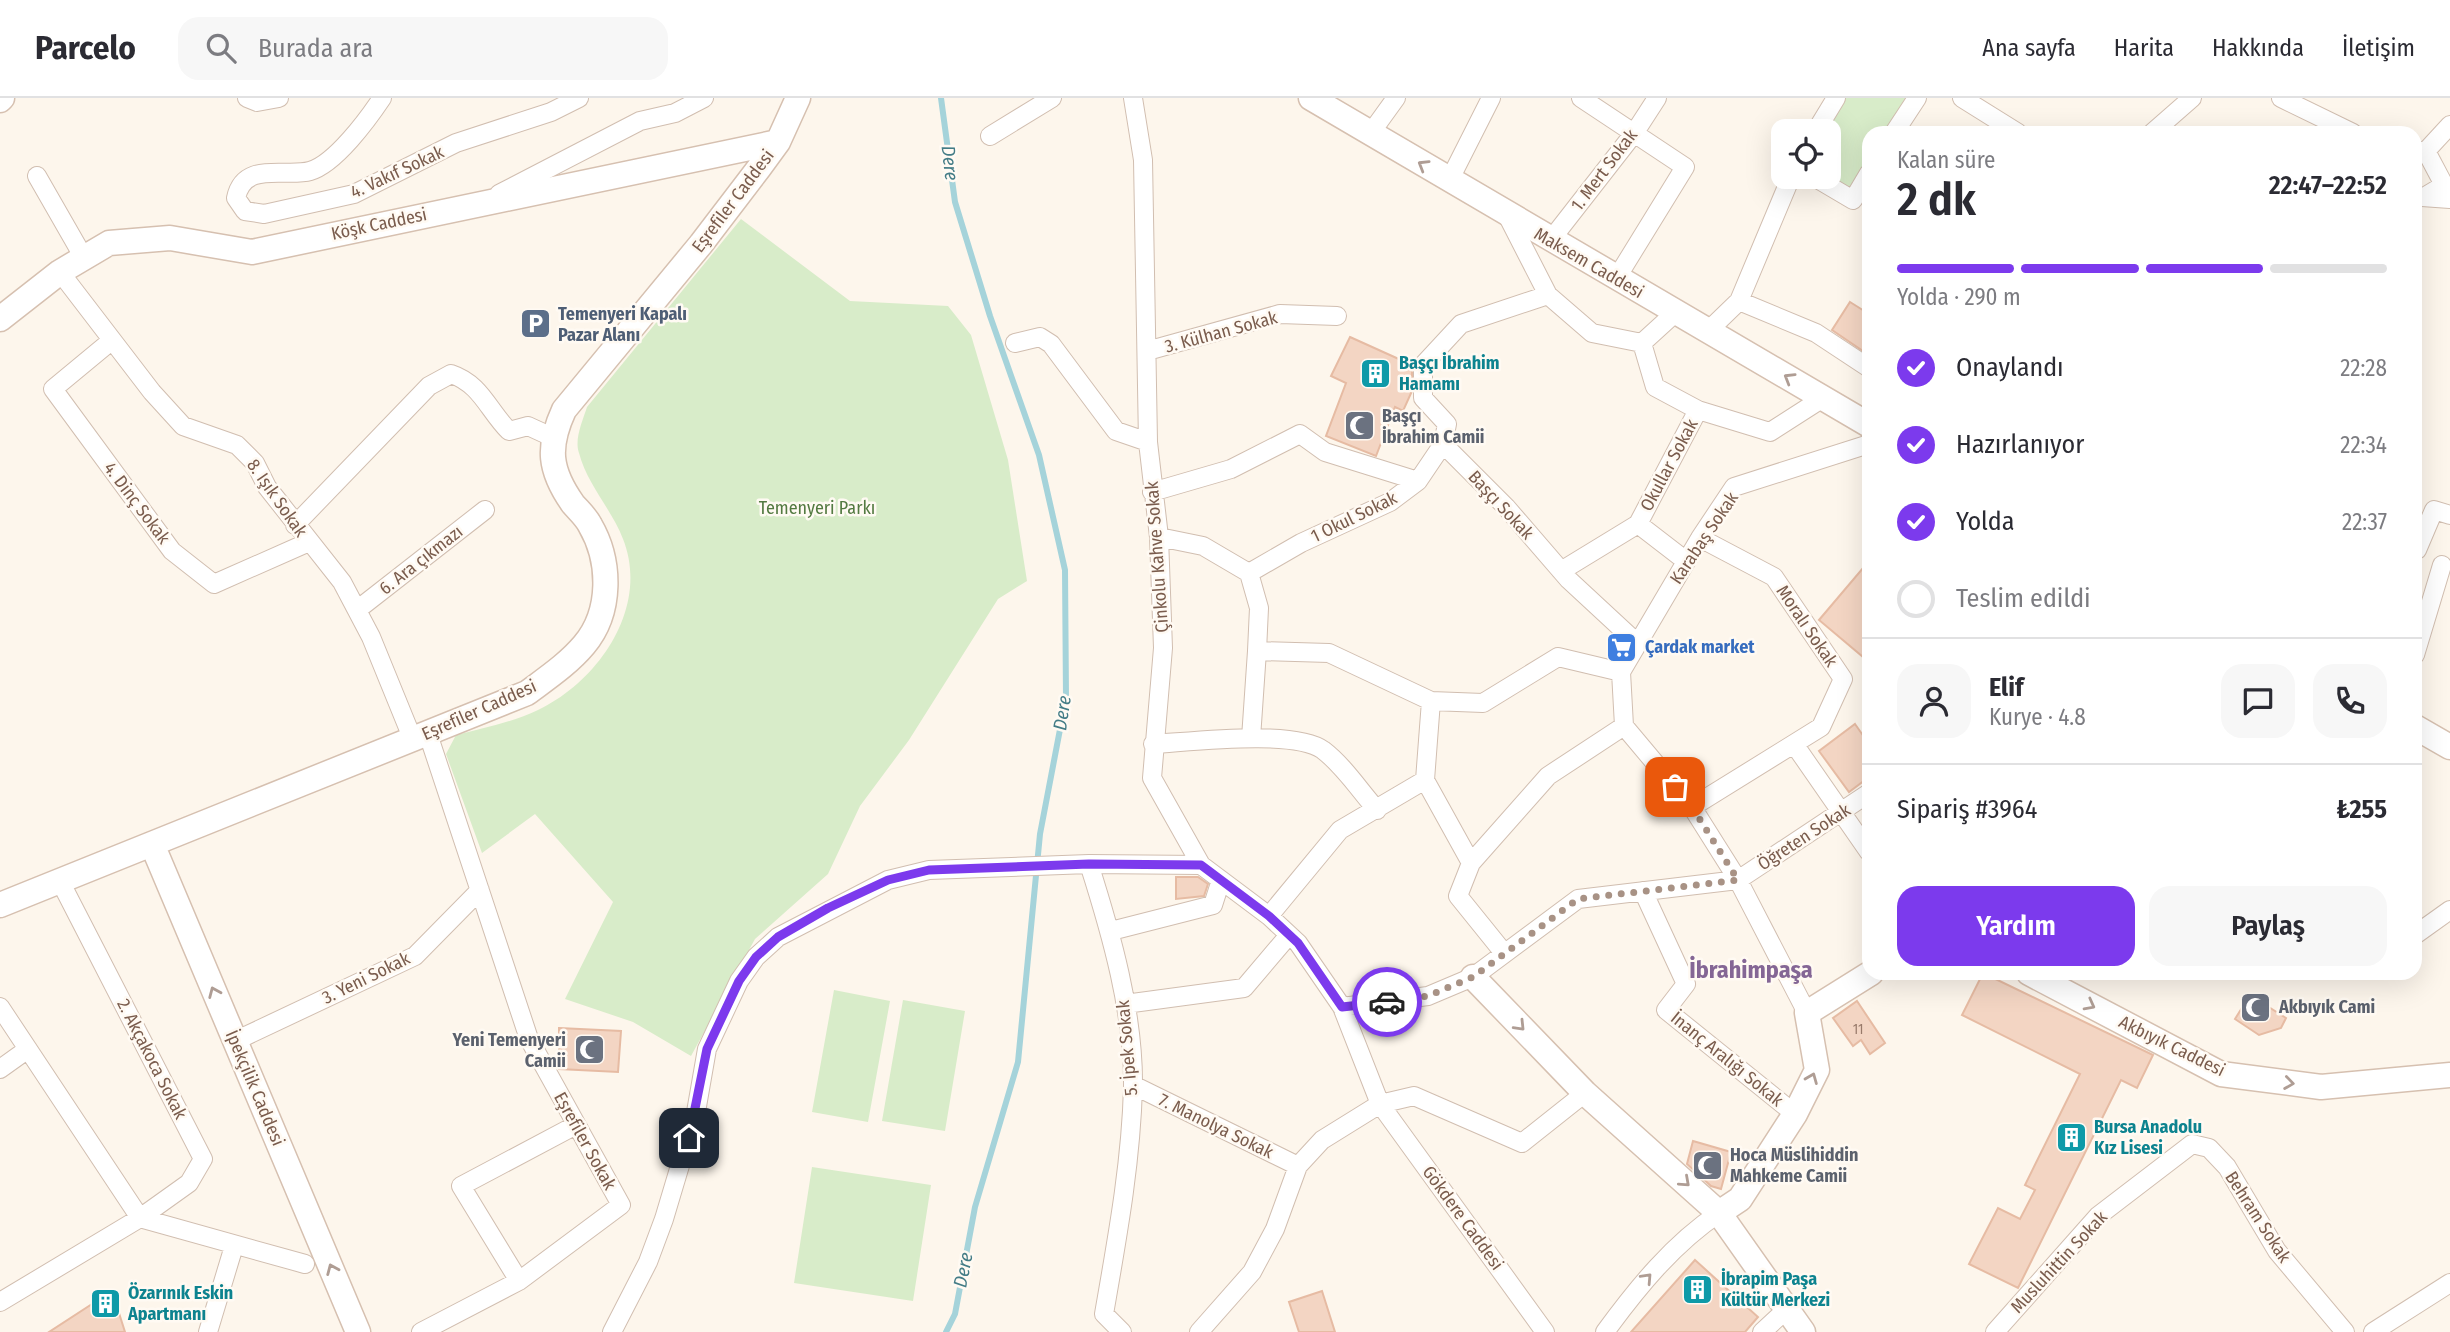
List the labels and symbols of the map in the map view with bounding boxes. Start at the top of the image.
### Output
street label: 1. Mert Sokak [1566,124,1642,215]
street label: 4. Vakıf Sokak [347,141,448,203]
water label: Dere [936,144,964,182]
street label: Eşrefiler Caddesi [687,145,779,257]
one-way arrow [1417,161,1430,174]
street label: Köşk Caddesi [329,203,429,245]
street label: Maksem Caddesi [1530,223,1648,303]
place label: Temenyeri Kapalı Pazar Alanı [558,303,687,346]
street label: 3. Külhan Sokak [1162,306,1280,358]
parking icon: Temenyeri Kapalı Pazar Alanı [518,307,552,341]
place label: Başçı İbrahim Hamamı [1399,352,1500,395]
building icon: Başçı İbrahim Hamamı [1359,356,1393,390]
one-way arrow [1784,373,1797,386]
place label: Başçı İbrahim Camii [1382,405,1484,448]
mosque icon: Başçı İbrahim Camii [1342,409,1376,443]
street label: Okullar Sokak [1635,415,1703,515]
street label: 8. Işık Sokak [242,455,312,542]
street label: 4. Dinç Sokak [99,458,175,549]
street label: Başçı Sokak [1463,466,1539,545]
street label: Çinkolu Kahve Sokak [1141,480,1173,633]
street label: 1 Okul Sokak [1307,486,1401,547]
street label: Karabaş Sokak [1665,487,1743,588]
park label: Temenyeri Parkı [759,497,875,519]
street label: 6. Ara çıkmazı [375,521,467,599]
street label: Moralı Sokak [1772,581,1843,672]
supermarket icon: Çardak market [1605,630,1639,664]
place label: Çardak market [1645,636,1755,658]
street label: Eşrefiler Caddesi [418,675,540,745]
water label: Dere [1048,694,1076,732]
pin [1645,757,1705,817]
street label: Öğreten Sokak [1753,798,1855,875]
street label: 3. Yeni Sokak [319,947,414,1009]
district label: İbrahimpaşa [1689,955,1813,984]
courier [1352,967,1422,1037]
one-way arrow [208,987,222,999]
mosque icon: Akbıyık Cami [2239,990,2273,1024]
street label: 2. Akçakoca Sokak [112,995,192,1123]
one-way arrow [2083,996,2095,1010]
place label: Akbıyık Cami [2278,996,2375,1018]
street label: 5. İpek Sokak [1112,999,1142,1097]
street label: İnanç Aralığı Sokak [1666,1007,1788,1112]
street label: Akbıyık Caddesi [2115,1011,2229,1081]
one-way arrow [1512,1018,1525,1031]
house number: 11 [1853,1021,1863,1038]
street label: İpekçilik Caddesi [221,1027,289,1149]
place label: Yeni Temenyeri Camii [452,1029,566,1072]
mosque icon: Yeni Temenyeri Camii [572,1033,606,1067]
one-way arrow [1804,1073,1818,1085]
one-way arrow [2283,1075,2295,1090]
street label: Eşrefiler Sokak [549,1088,621,1194]
street label: 7. Manolya Sokak [1155,1089,1278,1164]
pin [659,1108,719,1168]
place label: Bursa Anadolu Kız Lisesi [2094,1116,2202,1159]
building icon: Bursa Anadolu Kız Lisesi [2054,1120,2088,1154]
place label: Hoca Müslihiddin Mahkeme Camii [1730,1144,1858,1187]
mosque icon: Hoca Müslihiddin Mahkeme Camii [1690,1148,1724,1182]
street label: Gökdere Caddesi [1418,1162,1508,1274]
street label: Behram Sokak [2220,1167,2296,1267]
one-way arrow [1677,1174,1690,1186]
street label: Musluhittin Sokak [2006,1206,2112,1318]
water label: Dere [948,1251,978,1289]
one-way arrow [326,1264,340,1276]
place label: İbrapim Paşa Kültür Merkezi [1721,1268,1830,1311]
building icon: İbrapim Paşa Kültür Merkezi [1681,1272,1715,1306]
one-way arrow [1639,1273,1651,1286]
place label: Özarınık Eskin Apartmanı [127,1282,233,1325]
building icon: Özarınık Eskin Apartmanı [88,1286,122,1320]

